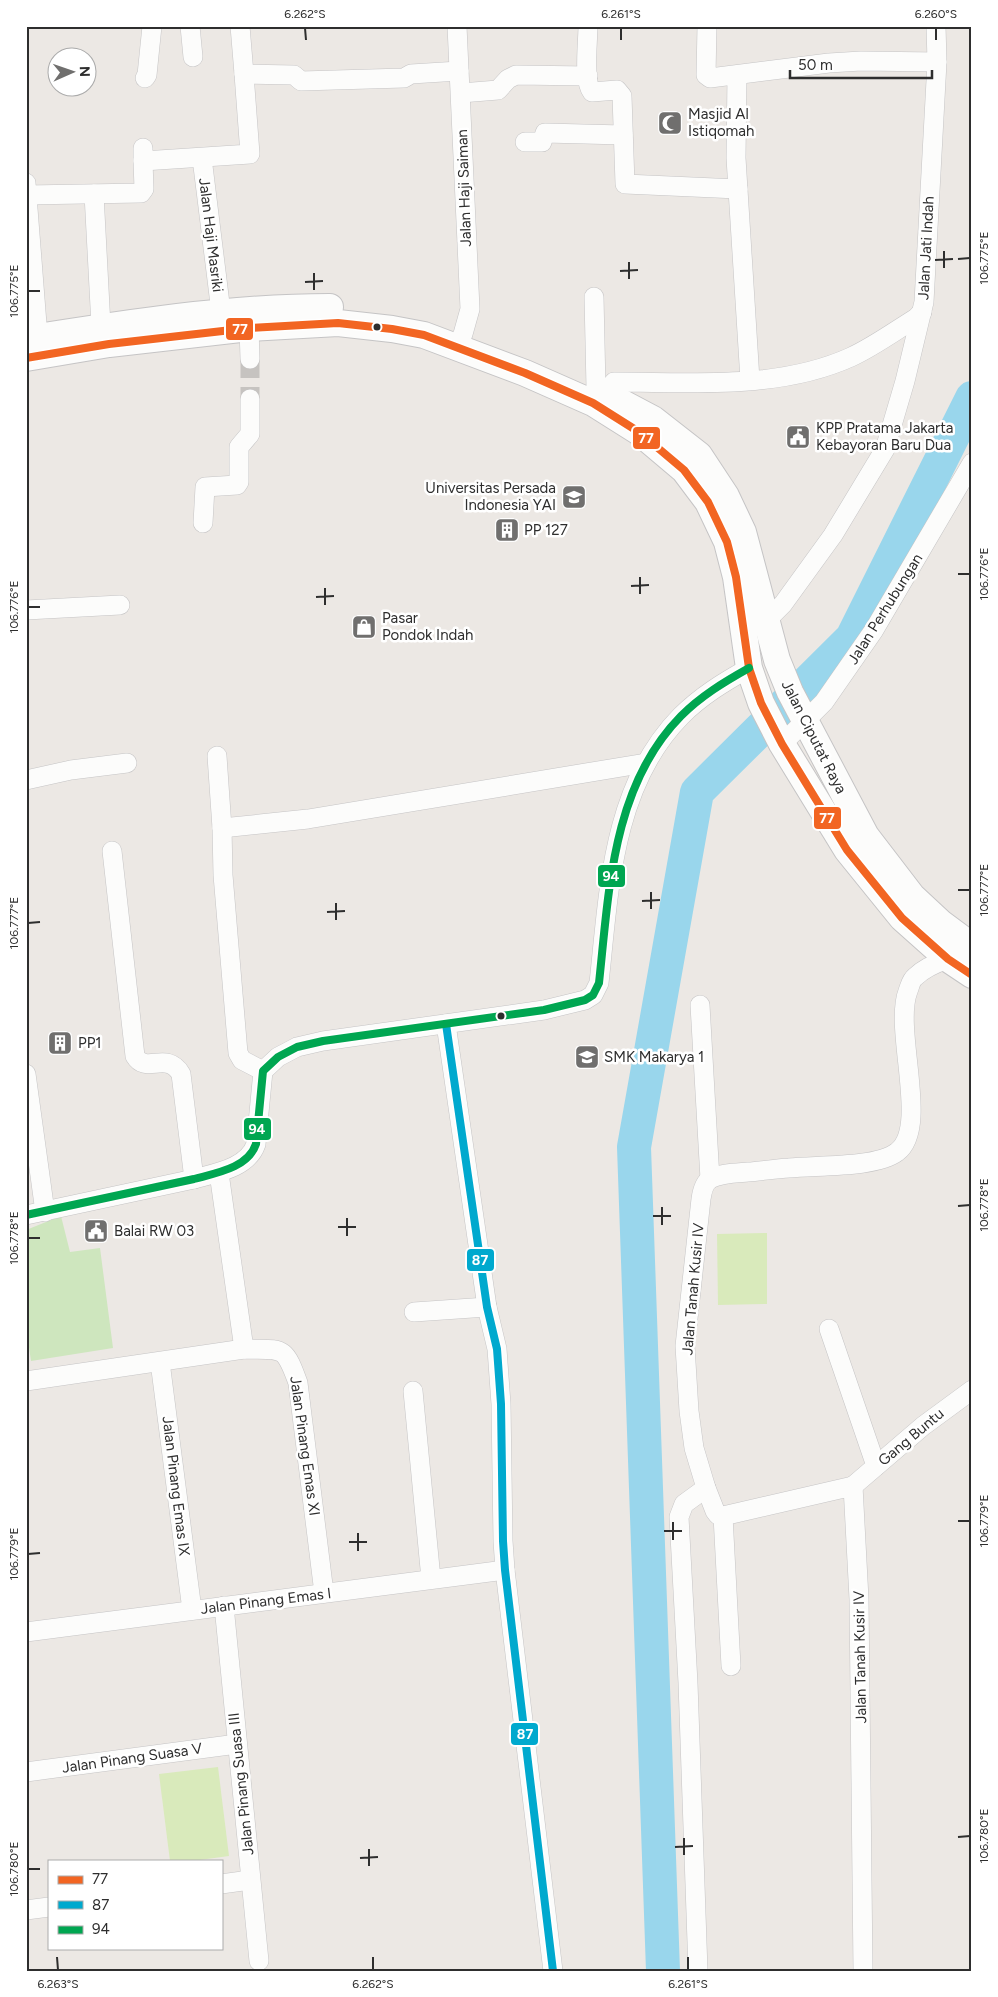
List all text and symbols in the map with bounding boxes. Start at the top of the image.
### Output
text: 6.262°S [284,7,326,21]
text: 6.261°S [601,7,641,21]
text: 6.260°S [915,7,957,21]
north arrow [48,48,98,98]
scale bar [790,48,933,80]
text: 50 m [798,56,833,74]
text: N [76,66,93,77]
place label: Masjid Al Istiqomah [688,105,754,140]
mosque icon: Masjid Al Istiqomah [657,110,683,136]
street label: Jalan Haji Saiman [453,129,475,247]
street label: Jalan Haji Masriki [195,177,227,293]
street label: Jalan Jati Indah [914,196,938,300]
text: 106.775°E [977,231,991,285]
text: 106.775°E [7,264,21,318]
line badge: 77 [225,317,254,341]
text: 77 [232,321,248,338]
unlabelled marker [372,322,382,332]
place label: KPP Pratama Jakarta Kebayoran Baru Dua [816,419,953,454]
public building icon: KPP Pratama Jakarta Kebayoran Baru Dua [785,424,811,450]
line badge: 77 [632,426,661,450]
text: 77 [638,430,654,447]
place label: Universitas Persada Indonesia YAI [425,479,556,514]
school or university icon: Universitas Persada Indonesia YAI [561,484,587,510]
building icon: PP 127 [494,517,520,543]
place label: PP 127 [524,521,568,539]
text: 106.776°E [977,547,991,601]
street label: Jalan Perhubungan [844,550,926,668]
text: 106.776°E [7,580,21,634]
place label: Pasar Pondok Indah [382,609,473,644]
shop icon: Pasar Pondok Indah [351,614,377,640]
street label: Jalan Ciputat Raya [778,677,850,797]
line badge: 77 [813,806,842,830]
text: 77 [819,810,835,827]
line badge: 94 [597,864,626,888]
text: 106.777°E [977,864,991,916]
text: 94 [603,868,620,885]
text: 106.777°E [7,897,21,949]
unlabelled marker [496,1011,506,1021]
building icon: PP1 [47,1030,73,1056]
place label: PP1 [78,1034,102,1052]
school or university icon: SMK Makarya 1 [574,1044,600,1070]
place label: SMK Makarya 1 [604,1048,704,1066]
line badge: 94 [243,1117,272,1141]
text: 94 [249,1121,266,1138]
text: 106.778°E [977,1178,991,1232]
text: 106.778°E [7,1211,21,1265]
public building icon: Balai RW 03 [83,1218,109,1244]
place label: Balai RW 03 [114,1222,194,1240]
street label: Jalan Tanah Kusir IV [678,1222,708,1356]
line badge: 87 [466,1248,495,1272]
text: 87 [472,1252,488,1269]
street label: Jalan Pinang Emas XI [286,1375,324,1517]
street label: Gang Buntu [875,1404,947,1470]
street label: Jalan Pinang Emas IX [158,1415,194,1558]
text: 106.779°E [977,1494,991,1548]
text: 106.779°E [7,1527,21,1581]
street label: Jalan Pinang Emas I [200,1584,332,1618]
street label: Jalan Tanah Kusir IV [850,1590,870,1723]
street label: Jalan Pinang Suasa III [225,1712,257,1856]
line badge: 87 [510,1722,539,1746]
text: 87 [517,1726,533,1743]
street label: Jalan Pinang Suasa V [61,1739,204,1777]
text: 106.780°E [977,1809,991,1863]
text: 106.780°E [7,1842,21,1896]
legend [48,1860,222,1950]
text: 77 [92,1870,108,1888]
text: 87 [92,1896,109,1914]
text: 94 [92,1920,110,1938]
text: 6.263°S [37,1977,79,1991]
text: 6.262°S [352,1977,394,1991]
text: 6.261°S [668,1977,708,1991]

